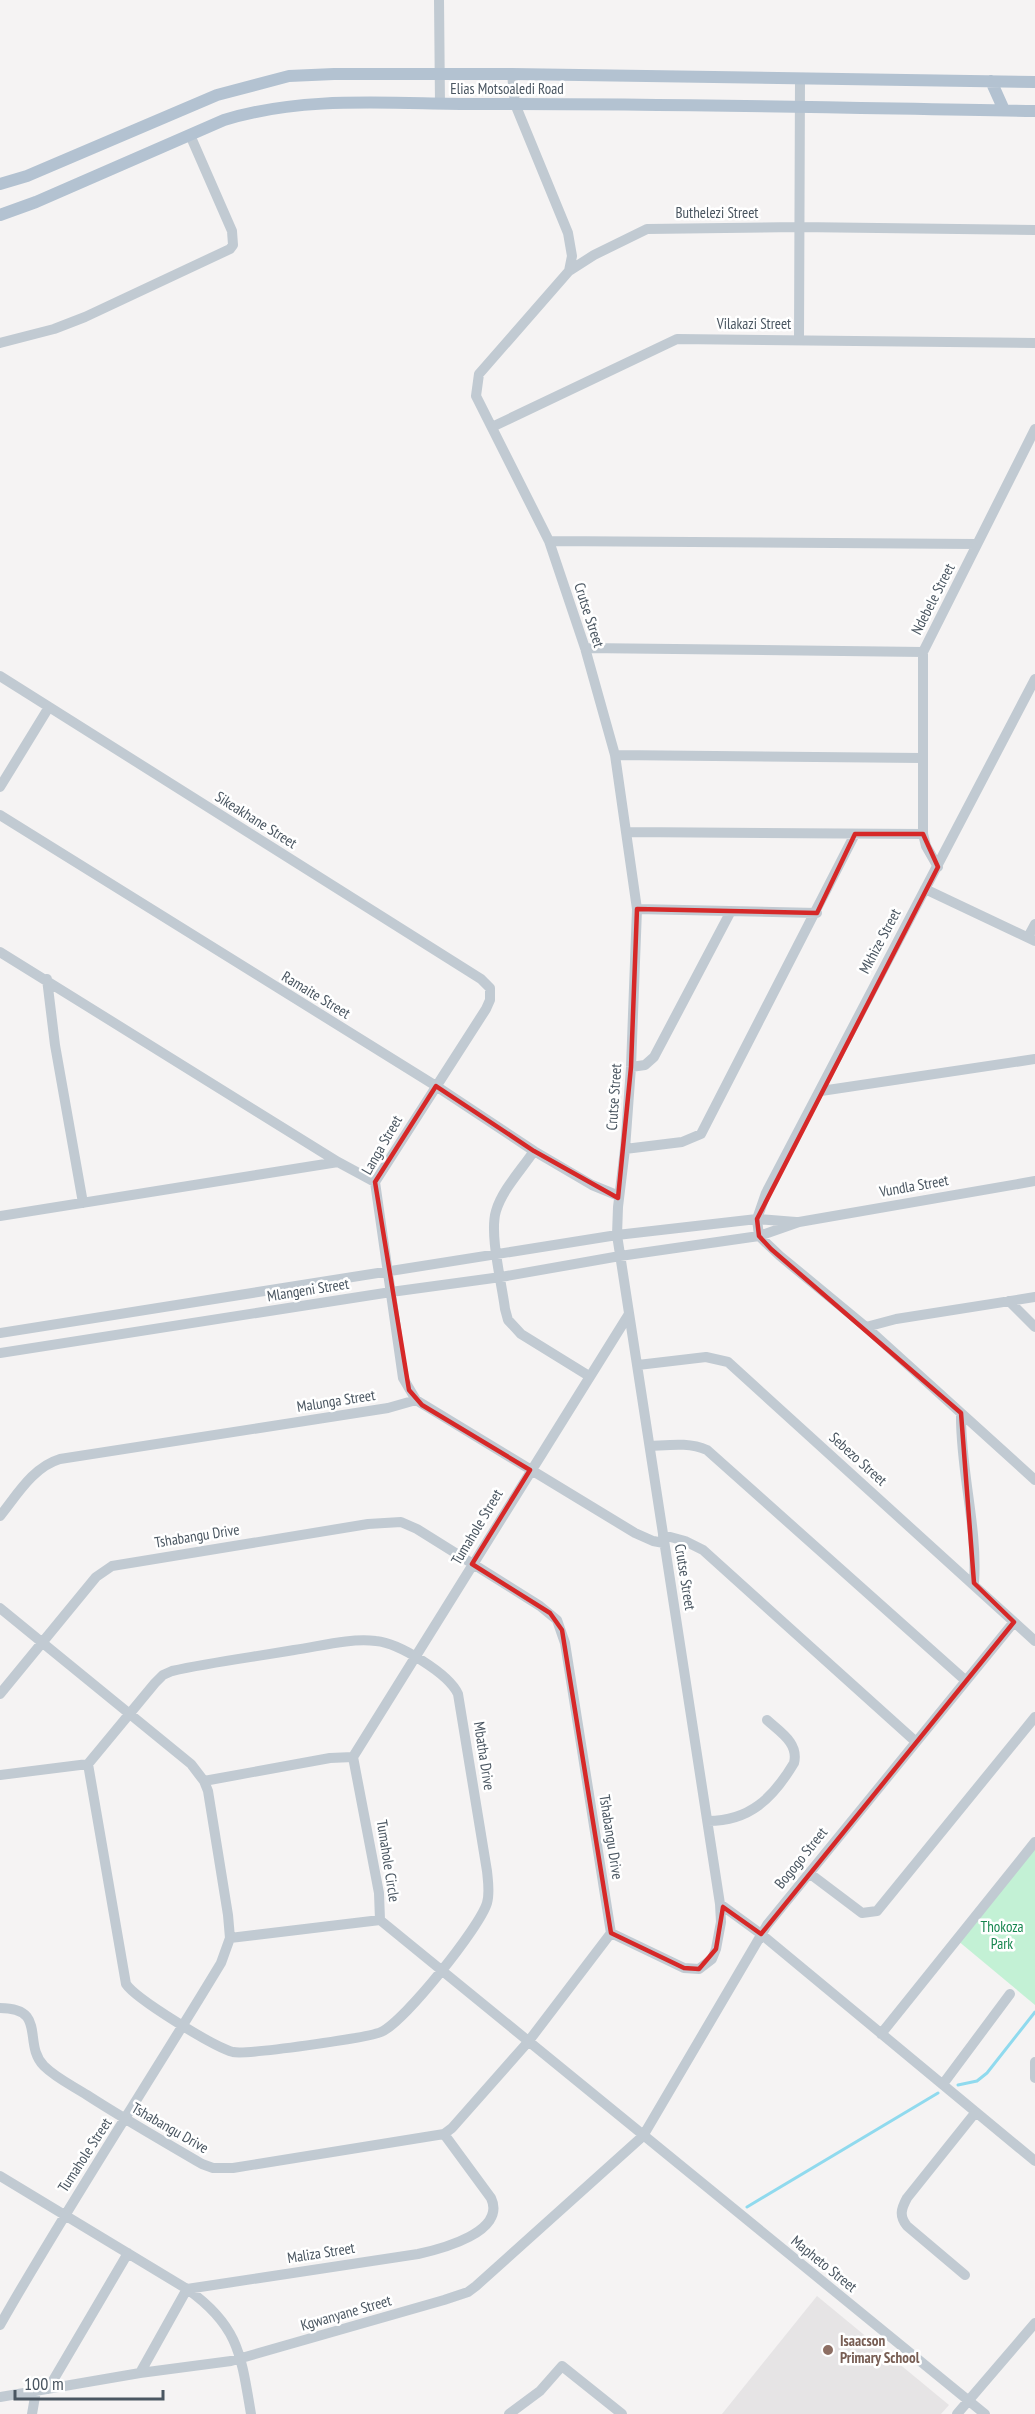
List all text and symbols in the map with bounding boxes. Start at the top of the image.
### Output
street label: Elias Motsoaledi Road [450,79,564,98]
street label: Buthelezi Street [676,203,758,222]
street label: Vilakazi Street [716,314,791,333]
street label: Ndebele Street [907,560,959,638]
street label: Crutse Street [570,580,609,650]
street label: Sikeakhane Street [212,787,301,852]
street label: Mkhize Street [855,905,905,977]
street label: Ramaite Street [279,967,354,1022]
street label: Crutse Street [602,1063,625,1131]
street label: Langa Street [357,1112,406,1178]
street label: Vundla Street [877,1170,950,1201]
street label: Mlangeni Street [266,1274,350,1305]
street label: Malunga Street [295,1385,376,1416]
street label: Sebezo Street [826,1428,891,1489]
street label: Tumahole Street [447,1486,507,1568]
street label: Tshabangu Drive [153,1519,241,1552]
street label: Crutse Street [671,1542,700,1611]
street label: Mbatha Drive [470,1720,499,1792]
street label: Tshabangu Drive [595,1793,628,1881]
street label: Tumahole Circle [373,1818,404,1903]
street label: Bogogo Street [770,1823,831,1892]
park label: Thokoza Park [980,1917,1024,1953]
street label: Tshabangu Drive [128,2098,212,2157]
street label: Tumahole Street [54,2114,116,2195]
street label: Mapheto Street [787,2231,861,2296]
street label: Maliza Street [286,2238,356,2267]
street label: Kgwanyane Street [298,2291,393,2335]
place label: Isaacson Primary School [840,2331,920,2367]
marker: Isaacson Primary School [821,2343,835,2357]
scale bar [15,2363,164,2401]
text: 100 m [24,2372,64,2395]

